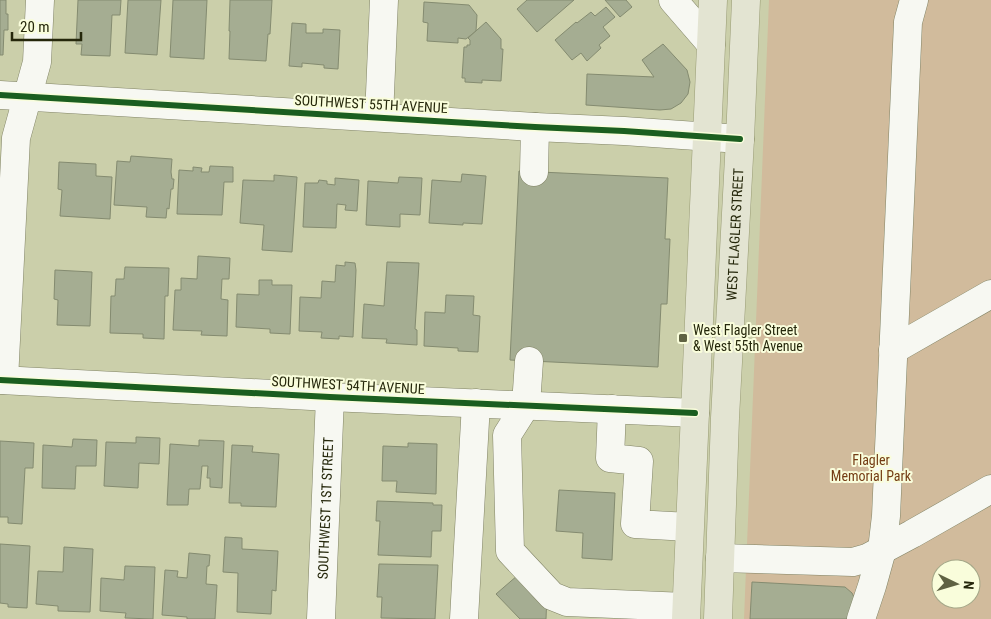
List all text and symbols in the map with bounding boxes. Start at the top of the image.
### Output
scale bar [12,10,81,42]
text: 20 m [20,18,50,36]
street label: SOUTHWEST 55TH AVENUE [294,92,448,116]
street label: WEST FLAGLER STREET [723,168,746,301]
place label: West Flagler Street & West 55th Avenue [693,322,803,354]
marker: West Flagler Street & West 55th Avenue [677,332,689,344]
street label: SOUTHWEST 54TH AVENUE [271,373,425,397]
street label: SOUTHWEST 1ST STREET [315,437,336,580]
park label: Flagler Memorial Park [831,452,912,484]
north arrow [931,559,981,609]
text: N [961,580,977,590]

